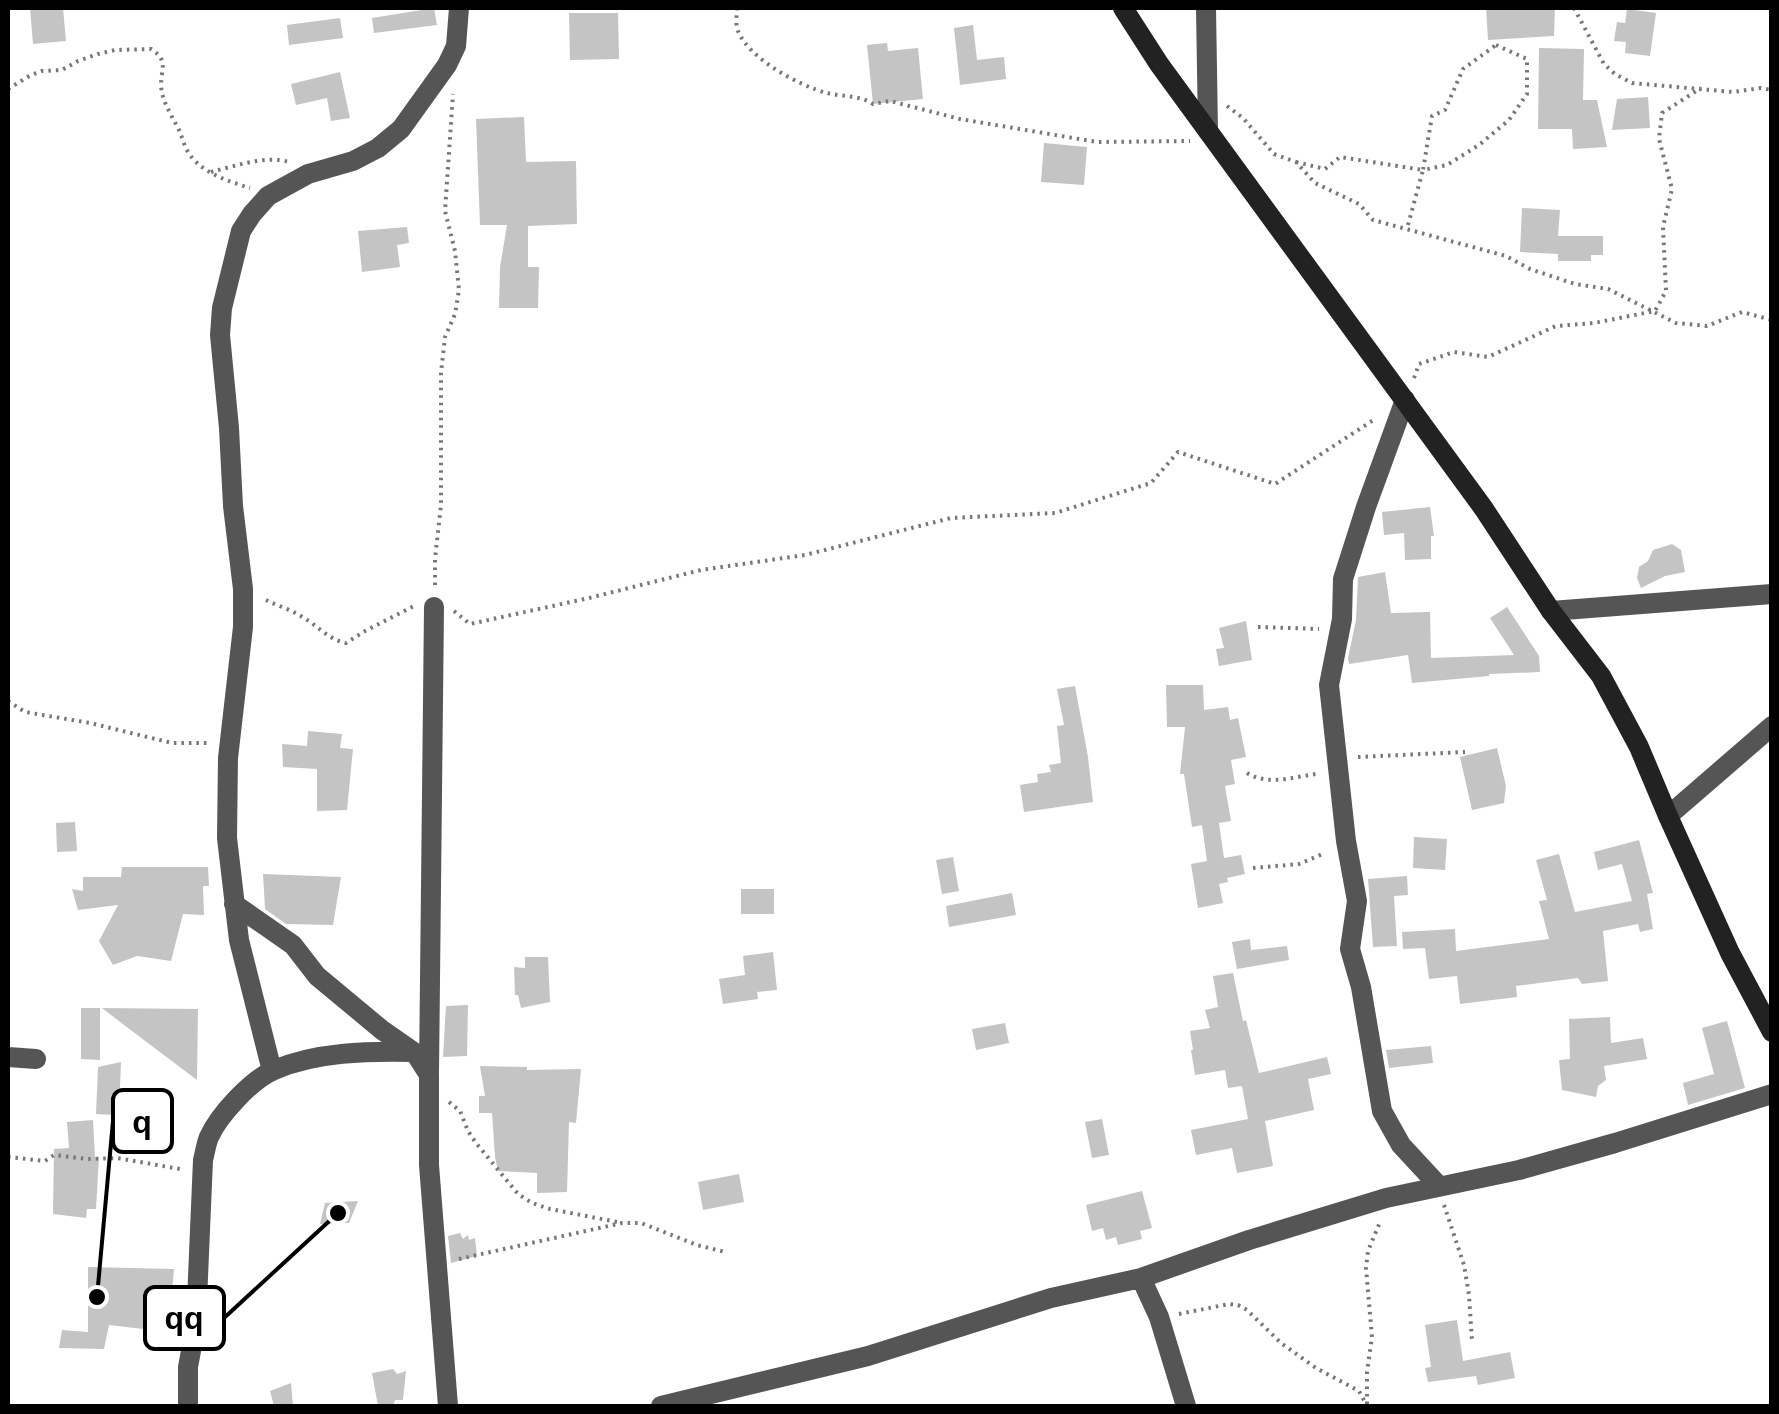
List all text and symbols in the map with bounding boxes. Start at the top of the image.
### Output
callout: q [113,1090,172,1152]
text: q [132,1104,152,1140]
callout: qq [145,1287,224,1349]
text: qq [164,1300,204,1336]

